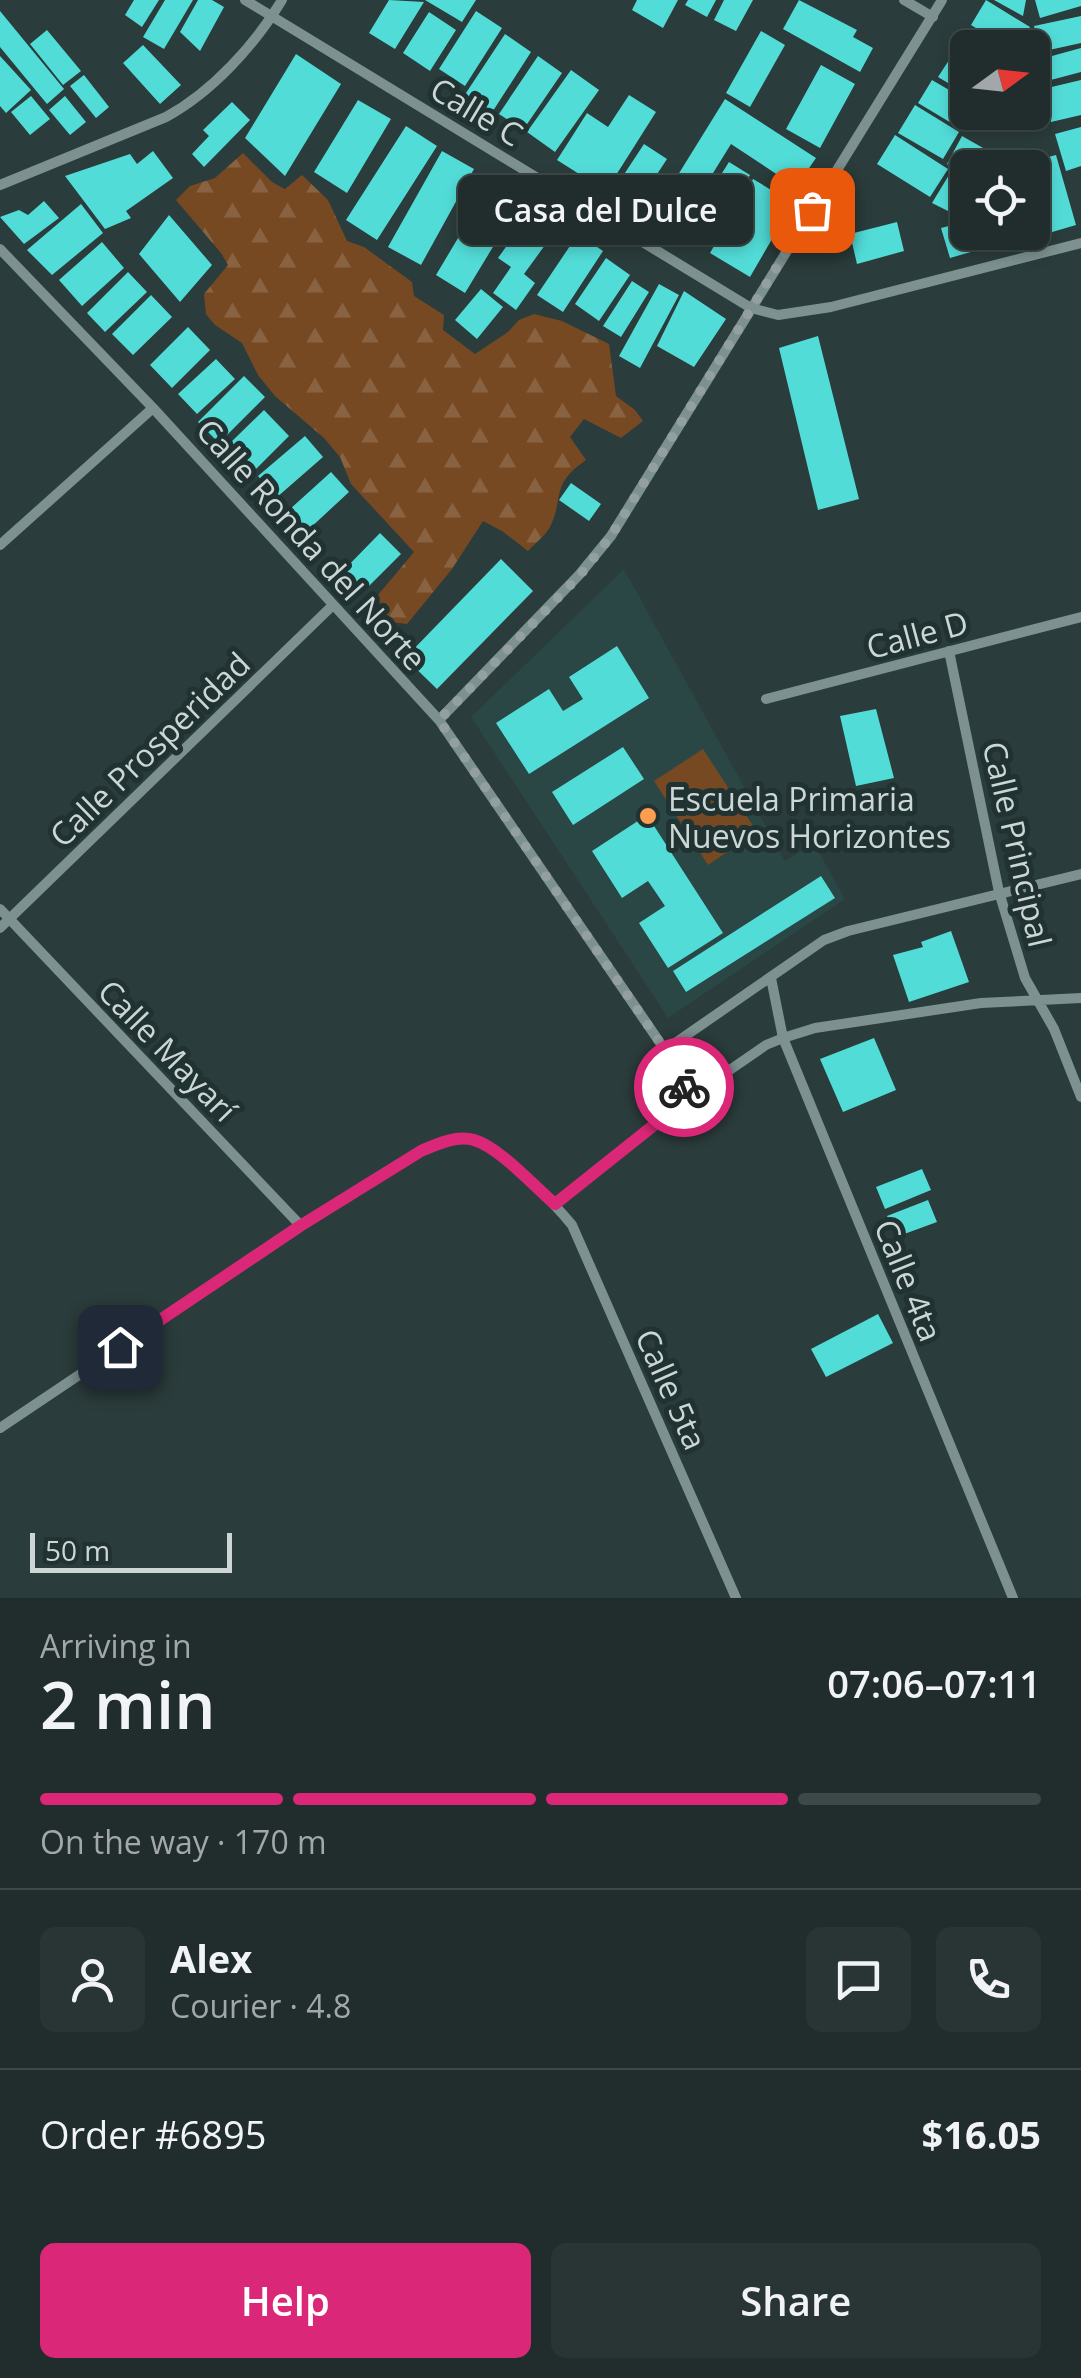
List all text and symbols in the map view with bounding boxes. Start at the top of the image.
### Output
north arrow [950,30,1050,130]
map controls [950,30,1050,250]
street label: Calle C [423,67,531,155]
button: locate [950,150,1050,250]
pin [770,168,855,253]
callout: Casa del Dulce [457,175,752,245]
icon: bag [785,183,840,238]
text: Casa del Dulce [494,188,717,231]
street label: Calle Ronda del Norte [187,409,437,679]
street label: Calle D [861,600,973,668]
street label: Calle Prosperidad [40,642,258,856]
street label: Calle Principal [974,737,1062,951]
place label: Escuela Primaria Nuevos Horizontes [668,777,951,857]
marker: Escuela Primaria Nuevos Horizontes [637,805,659,827]
street label: Calle Mayarí [89,970,247,1131]
courier [634,1037,734,1137]
icon: bike [657,1060,712,1115]
street label: Calle 4ta [865,1213,953,1347]
pin [78,1305,163,1390]
icon: home [93,1320,148,1375]
street label: Calle 5ta [626,1322,718,1456]
scale bar [30,1528,232,1572]
text: 50 m [45,1531,110,1569]
text: Arriving in [40,1624,192,1667]
text: 07:06–07:11 [827,1657,1041,1709]
text: 2 min [40,1660,215,1748]
text: On the way · 170 m [40,1820,327,1863]
button: person [40,1927,145,2032]
button: chat [806,1927,911,2032]
button: phone [936,1927,1041,2032]
text: Alex [170,1932,252,1984]
text: Courier · 4.8 [170,1984,351,2027]
text: Order #6895 [40,2108,267,2160]
text: $16.05 [922,2108,1041,2160]
button: Help [40,2243,531,2358]
button: Share [551,2243,1041,2358]

